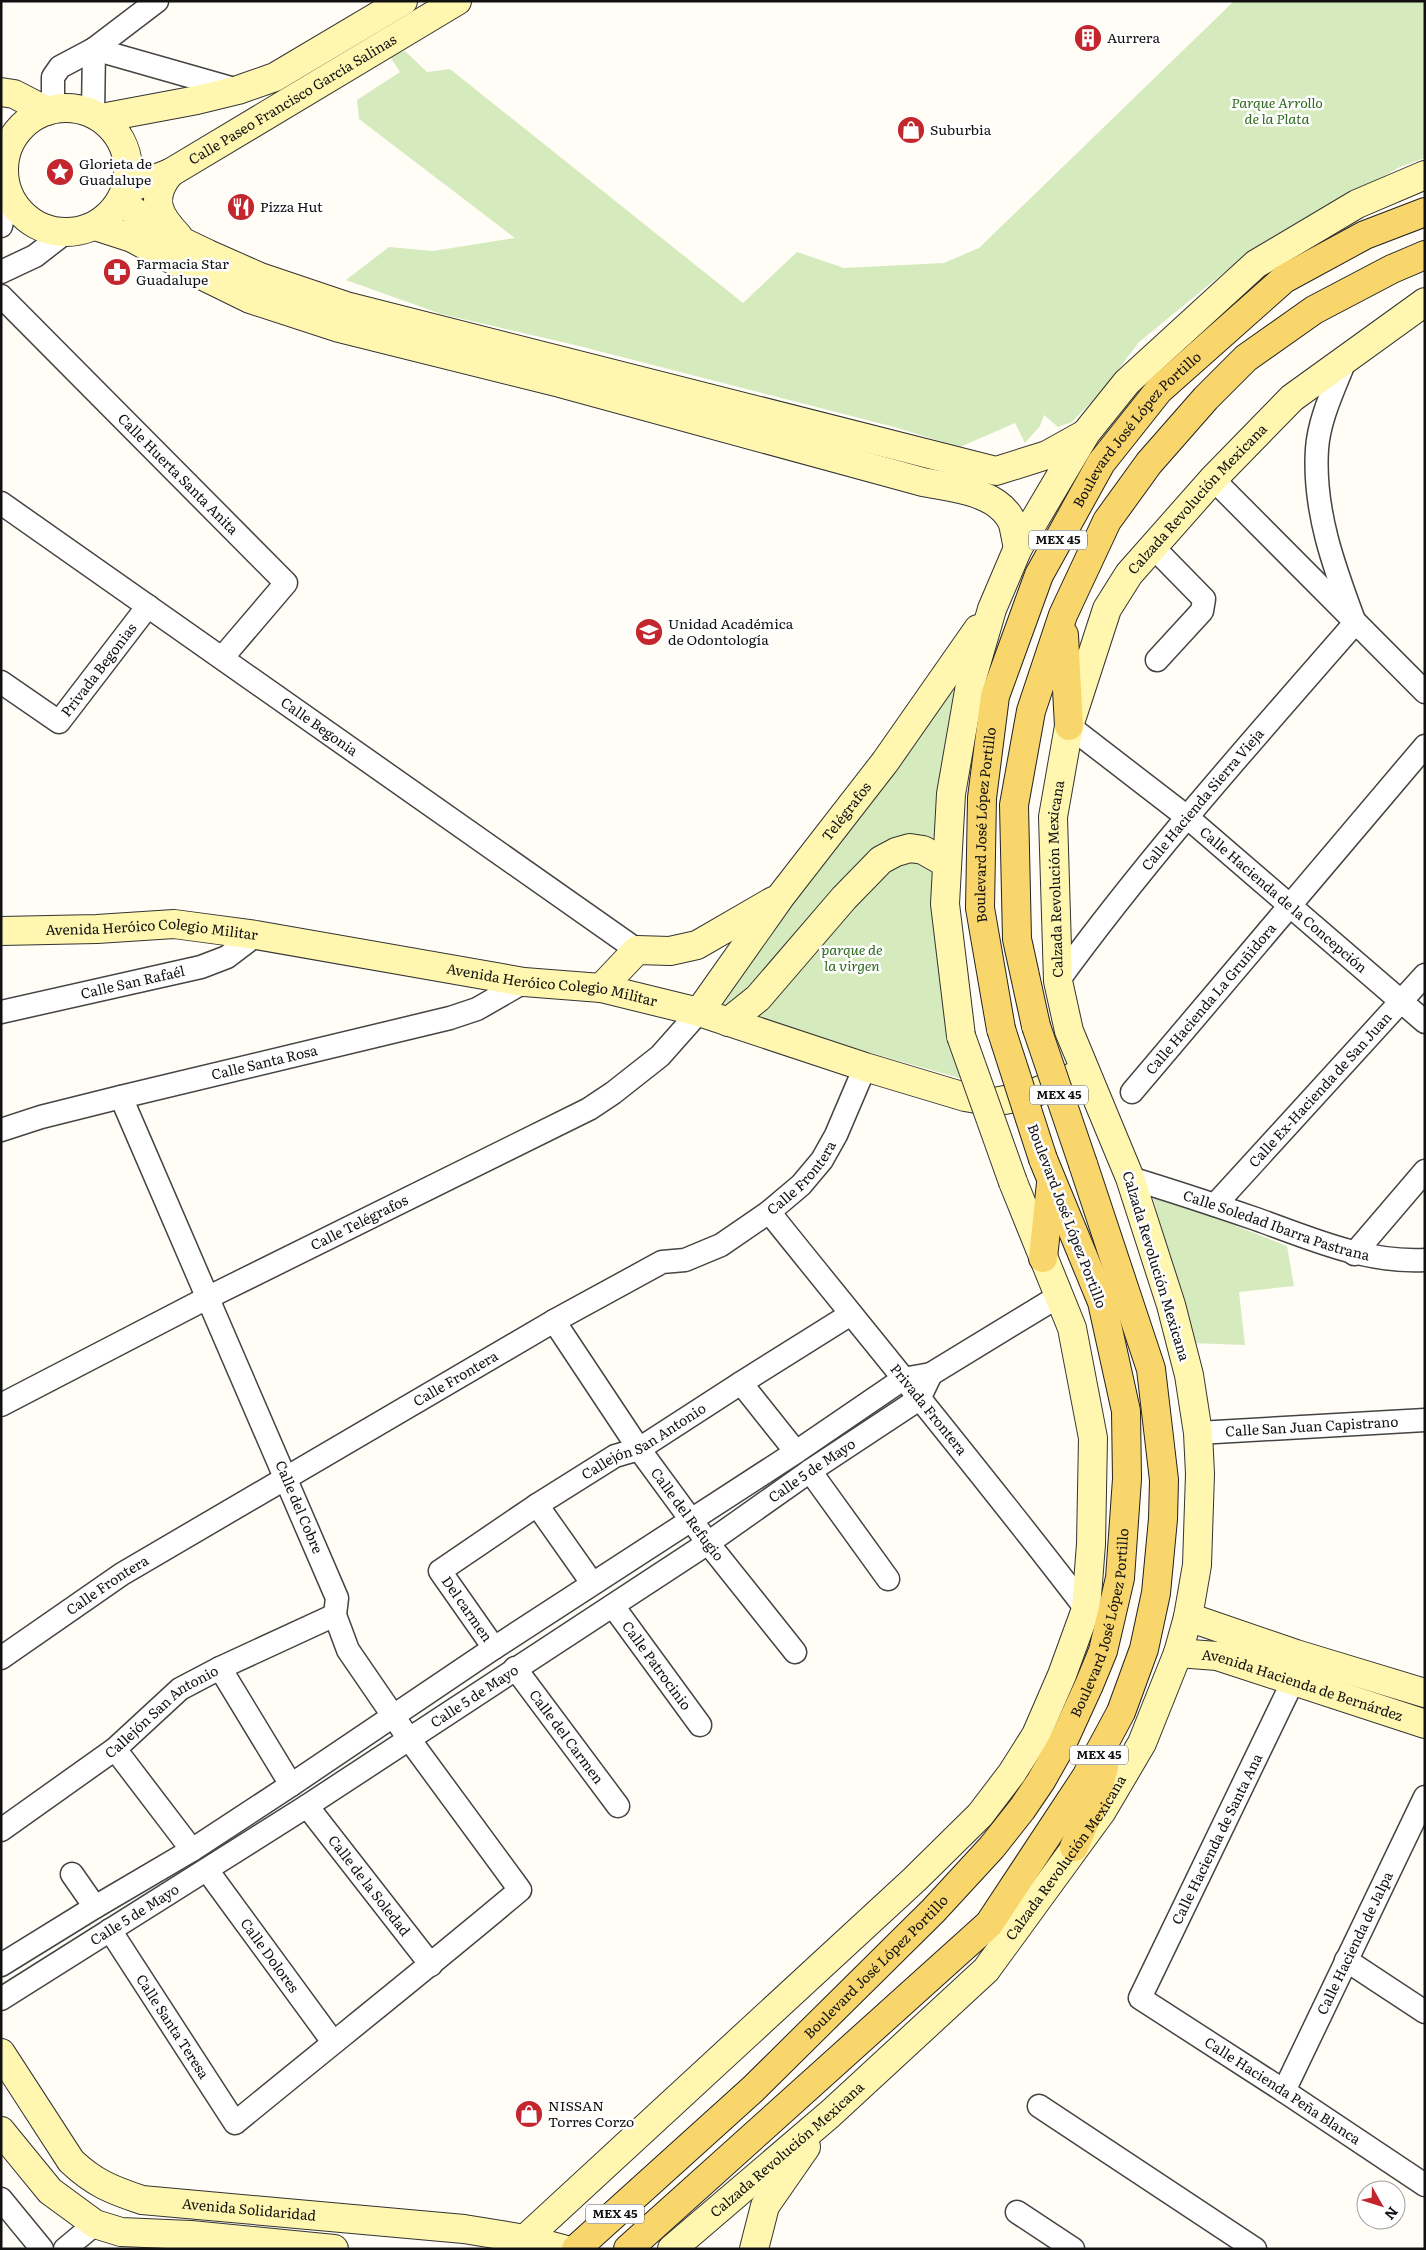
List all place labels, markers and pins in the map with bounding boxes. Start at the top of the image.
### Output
building icon: Aurrera [1073,23,1103,53]
place label: Aurrera [1107,27,1160,47]
shop icon: Suburbia [896,115,926,145]
place label: Suburbia [930,119,992,139]
place label: Glorieta de Guadalupe [79,153,152,189]
place icon: Glorieta de Guadalupe [45,157,75,187]
restaurant icon: Pizza Hut [226,192,256,222]
place label: Pizza Hut [260,196,323,216]
place label: Farmacia Star Guadalupe [136,253,229,289]
pharmacy icon: Farmacia Star Guadalupe [102,257,132,287]
place label: Unidad Académica de Odontología [668,613,794,649]
school or university icon: Unidad Académica de Odontología [634,617,664,647]
place label: NISSAN Torres Corzo [548,2095,634,2131]
shop icon: NISSAN Torres Corzo [514,2099,544,2129]

